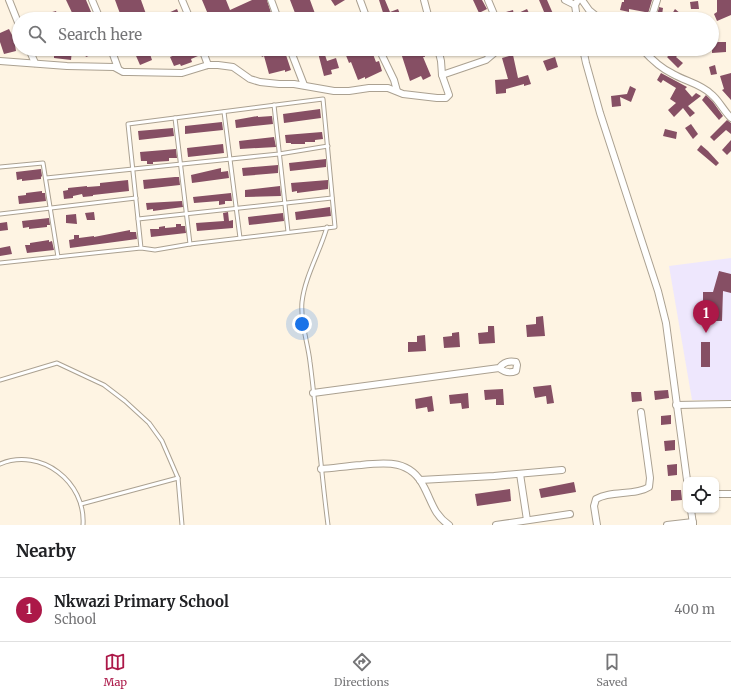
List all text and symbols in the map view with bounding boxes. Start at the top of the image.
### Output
search box [12,12,719,56]
icon: search [26,23,48,45]
text: Search here [58,25,142,44]
pin: 1 [693,300,719,333]
your location [292,314,312,334]
map controls [683,477,719,513]
button: locate [683,477,719,513]
text: Nearby [16,540,76,562]
text: Nkwazi Primary School [54,592,229,611]
text: 1 [26,601,32,618]
text: 400 m [674,601,715,618]
text: School [54,611,96,628]
tab: Map [104,651,127,689]
tab: Directions [334,651,389,689]
tab: Saved [596,651,627,689]

